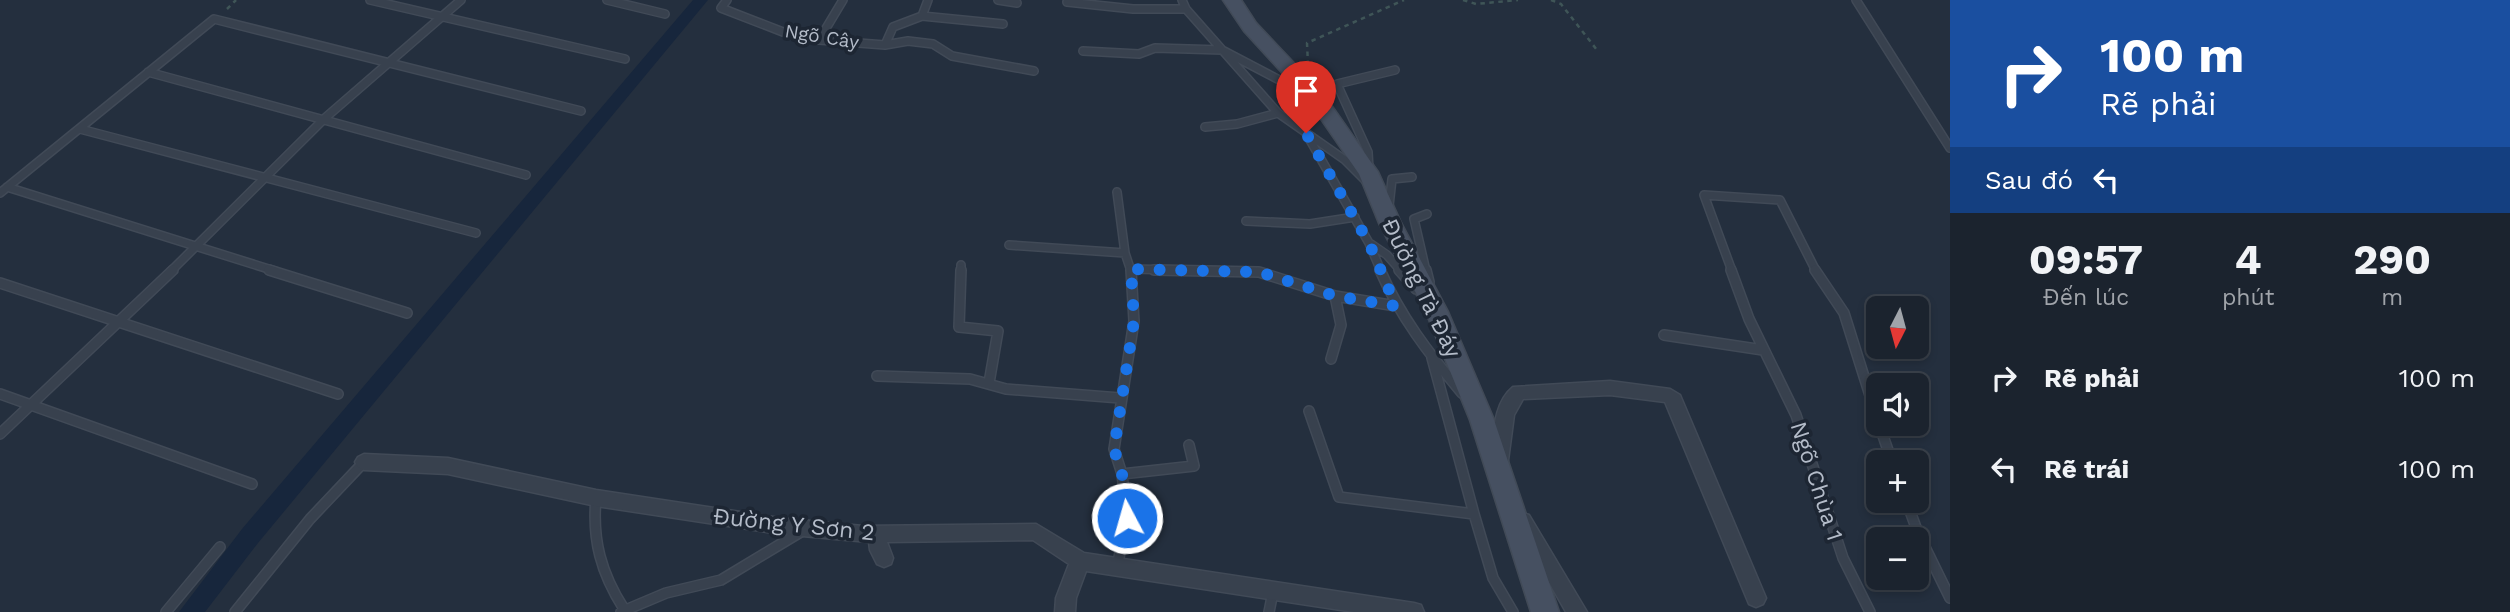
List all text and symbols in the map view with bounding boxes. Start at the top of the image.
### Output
street label: Ngõ Cây [783,19,861,54]
text: 100 m [2100,26,2244,84]
icon: right [1985,28,2076,119]
pin [1276,61,1336,133]
icon: arrive [1287,72,1325,110]
text: Rẽ phải [2100,85,2217,123]
icon: left [2087,161,2125,199]
text: Sau đó [1985,165,2073,195]
street label: Đường Tà Đáy [1376,214,1467,362]
text: 09:57 [2029,235,2143,284]
text: 4 [2235,235,2262,284]
text: 290 [2353,235,2431,284]
text: Đến lúc [2043,284,2129,311]
text: phút [2222,284,2274,311]
text: m [2381,284,2403,311]
north arrow [1866,296,1928,359]
map controls [1866,296,1929,590]
icon: right [1985,359,2023,397]
text: Rẽ phải [2044,363,2139,393]
text: 100 m [2399,363,2475,393]
button: sound [1866,373,1929,436]
street label: Ngõ Chùa 1 [1785,418,1848,544]
button: + [1866,450,1929,513]
icon: left [1985,450,2023,488]
text: Rẽ trái [2044,454,2129,484]
text: 100 m [2399,454,2475,484]
position arrow [1090,481,1164,555]
street label: Đường Y Sơn 2 [712,503,876,546]
button: − [1866,527,1929,590]

